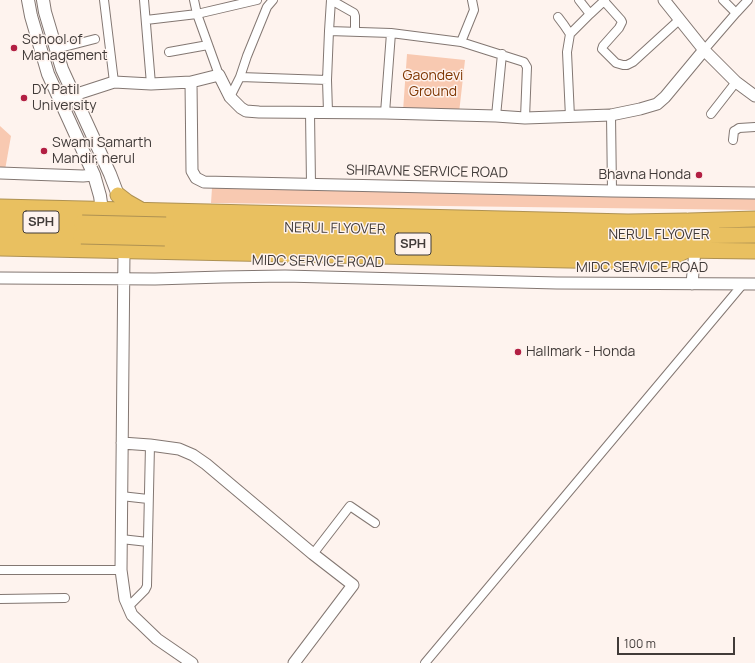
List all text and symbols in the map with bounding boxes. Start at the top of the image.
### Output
place label: School of Management [22,32,108,64]
marker: School of Management [9,43,19,53]
park label: Gaondevi Ground [403,68,463,100]
place label: DY Patil University [32,82,97,114]
marker: DY Patil University [19,93,29,103]
place label: Swami Samarth Mandir, nerul [52,135,152,168]
marker: Swami Samarth Mandir, nerul [39,146,49,156]
street label: SHIRAVNE SERVICE ROAD [346,162,508,182]
place label: Bhavna Honda [598,167,691,183]
marker: Bhavna Honda [694,170,704,180]
road number: SPH [23,211,59,233]
street label: NERUL FLYOVER [284,220,386,238]
street label: NERUL FLYOVER [608,227,710,243]
road number: SPH [395,233,431,255]
street label: MIDC SERVICE ROAD [252,252,384,272]
street label: MIDC SERVICE ROAD [576,260,708,276]
place label: Hallmark - Honda [526,344,635,360]
marker: Hallmark - Honda [513,347,523,357]
scale bar [619,629,737,655]
text: 100 m [624,635,656,652]

